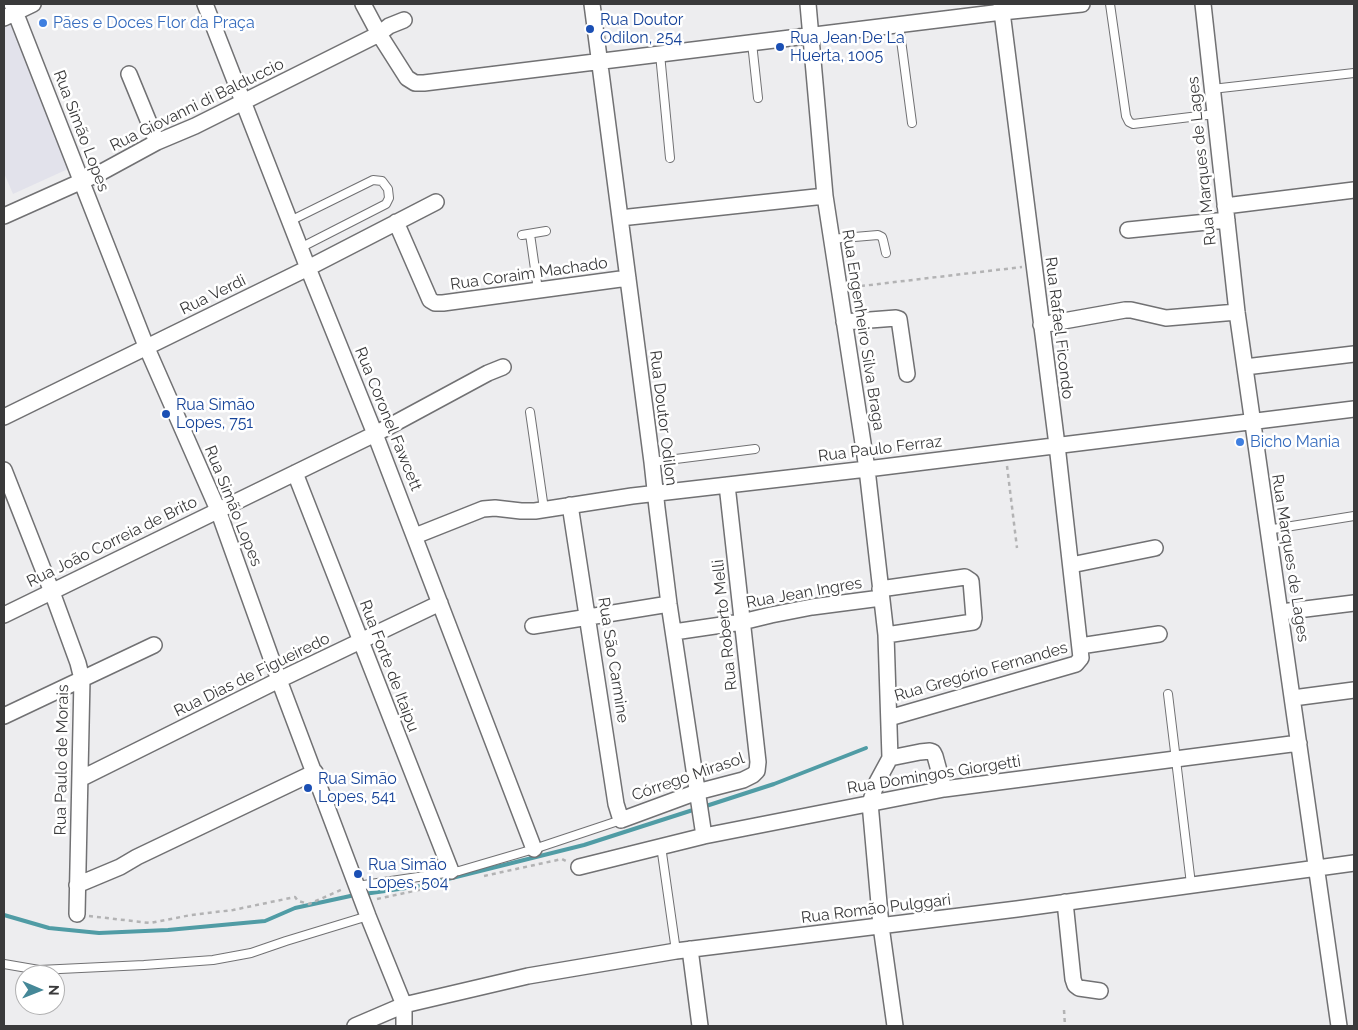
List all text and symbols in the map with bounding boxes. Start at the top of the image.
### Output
place label: Rua Doutor Odilon, 254 [600,10,683,48]
place label: Pães e Doces Flor da Praça [53,13,255,33]
marker: Pães e Doces Flor da Praça [37,17,49,29]
marker: Rua Doutor Odilon, 254 [584,23,596,35]
place label: Rua Jean De La Huerta, 1005 [790,28,905,66]
marker: Rua Jean De La Huerta, 1005 [774,41,786,53]
street label: Rua Giovanni di Balduccio [107,54,287,156]
street label: Rua Simão Lopes [49,68,113,194]
street label: Rua Marques de Lages [1184,76,1220,246]
street label: Rua Engenheiro Silva Braga [838,228,888,432]
street label: Rua Coraim Machado [449,253,609,295]
street label: Rua Rafael Ficondo [1041,256,1077,400]
street label: Rua Verdi [177,271,249,319]
street label: Rua Coronel Fawcett [350,344,426,494]
street label: Rua Doutor Odilon [645,349,681,487]
place label: Rua Simão Lopes, 751 [176,395,255,433]
marker: Rua Simão Lopes, 751 [160,408,172,420]
street label: Rua Paulo Ferraz [817,432,943,466]
place label: Bicho Mania [1250,432,1340,452]
marker: Bicho Mania [1234,436,1246,448]
street label: Rua Simão Lopes [200,443,266,569]
street label: Rua Marques de Lages [1267,473,1313,643]
street label: Rua João Correia de Brito [24,492,200,592]
street label: Rua Roberto Melli [709,559,741,691]
street label: Rua Jean Ingres [745,573,863,613]
street label: Rua São Carmine [594,596,632,724]
street label: Rua Forte de Itaipu [355,597,423,735]
street label: Rua Dias de Figueiredo [171,629,333,721]
street label: Rua Gregório Fernandes [892,638,1070,706]
street label: Rua Paulo de Morais [51,684,73,836]
street label: Córrego Mirasol [629,749,747,805]
street label: Rua Domingos Giorgetti [846,752,1022,798]
place label: Rua Simão Lopes, 541 [318,769,397,807]
marker: Rua Simão Lopes, 541 [302,782,314,794]
place label: Rua Simão Lopes, 504 [368,855,449,893]
marker: Rua Simão Lopes, 504 [352,868,364,880]
street label: Rua Romão Pulggari [800,890,952,928]
north arrow [15,965,65,1015]
text: N [46,985,62,996]

